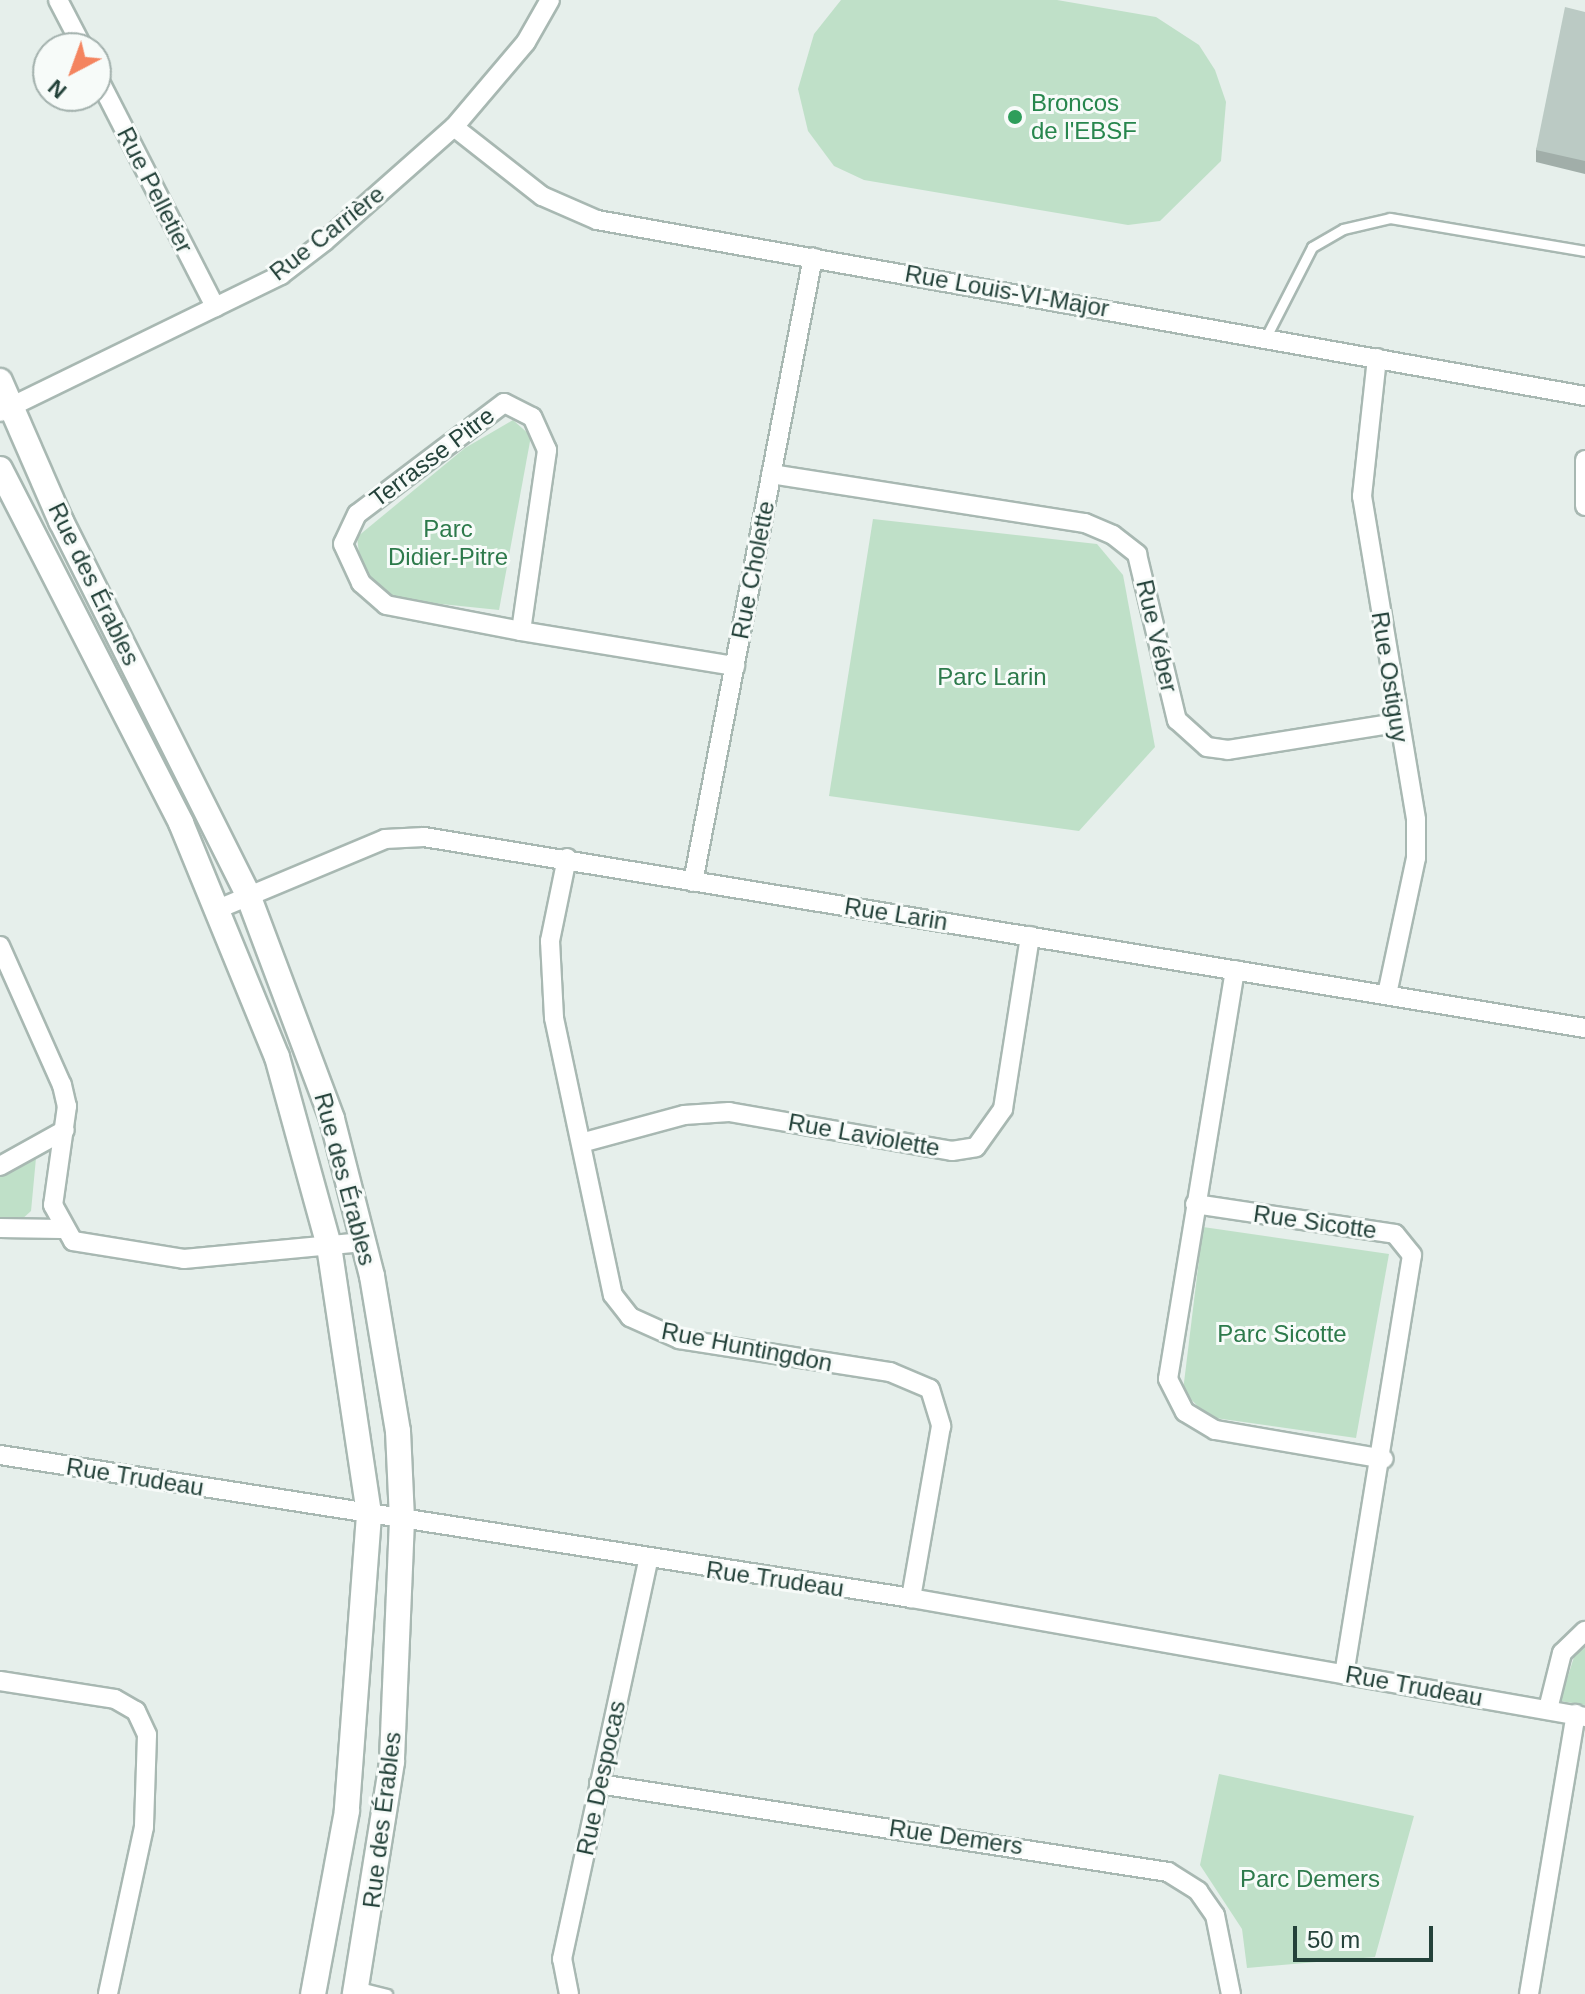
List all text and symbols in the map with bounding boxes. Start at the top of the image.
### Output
north arrow [32,32,112,112]
text: N [43,74,71,104]
place label: Broncos de l'EBSF [1031,89,1137,145]
marker: Broncos de l'EBSF [1006,108,1024,126]
street label: Rue Pelletier [111,122,199,258]
street label: Rue Carrière [264,179,390,287]
street label: Rue Louis-VI-Major [903,259,1111,323]
street label: Terrasse Pitre [364,401,500,513]
street label: Rue des Érables [42,498,146,670]
street label: Rue Cholette [725,498,781,642]
park label: Parc Didier-Pitre [388,515,508,571]
street label: Rue Véber [1130,577,1184,695]
street label: Rue Ostiguy [1365,610,1415,744]
park label: Parc Larin [937,663,1047,691]
street label: Rue Larin [842,892,950,936]
street label: Rue des Érables [308,1090,382,1268]
street label: Rue Laviolette [786,1107,942,1163]
street label: Rue Sicotte [1252,1199,1378,1245]
street label: Rue Huntingdon [659,1316,835,1378]
park label: Parc Sicotte [1217,1320,1347,1348]
street label: Rue Trudeau [64,1452,206,1502]
street label: Rue Trudeau [704,1555,846,1603]
street label: Rue Trudeau [1343,1660,1485,1712]
street label: Rue Despocas [571,1698,631,1858]
street label: Rue des Érables [357,1730,407,1910]
street label: Rue Demers [887,1813,1025,1861]
park label: Parc Demers [1240,1865,1380,1893]
scale bar [1297,1910,1437,1960]
text: 50 m [1307,1926,1360,1953]

